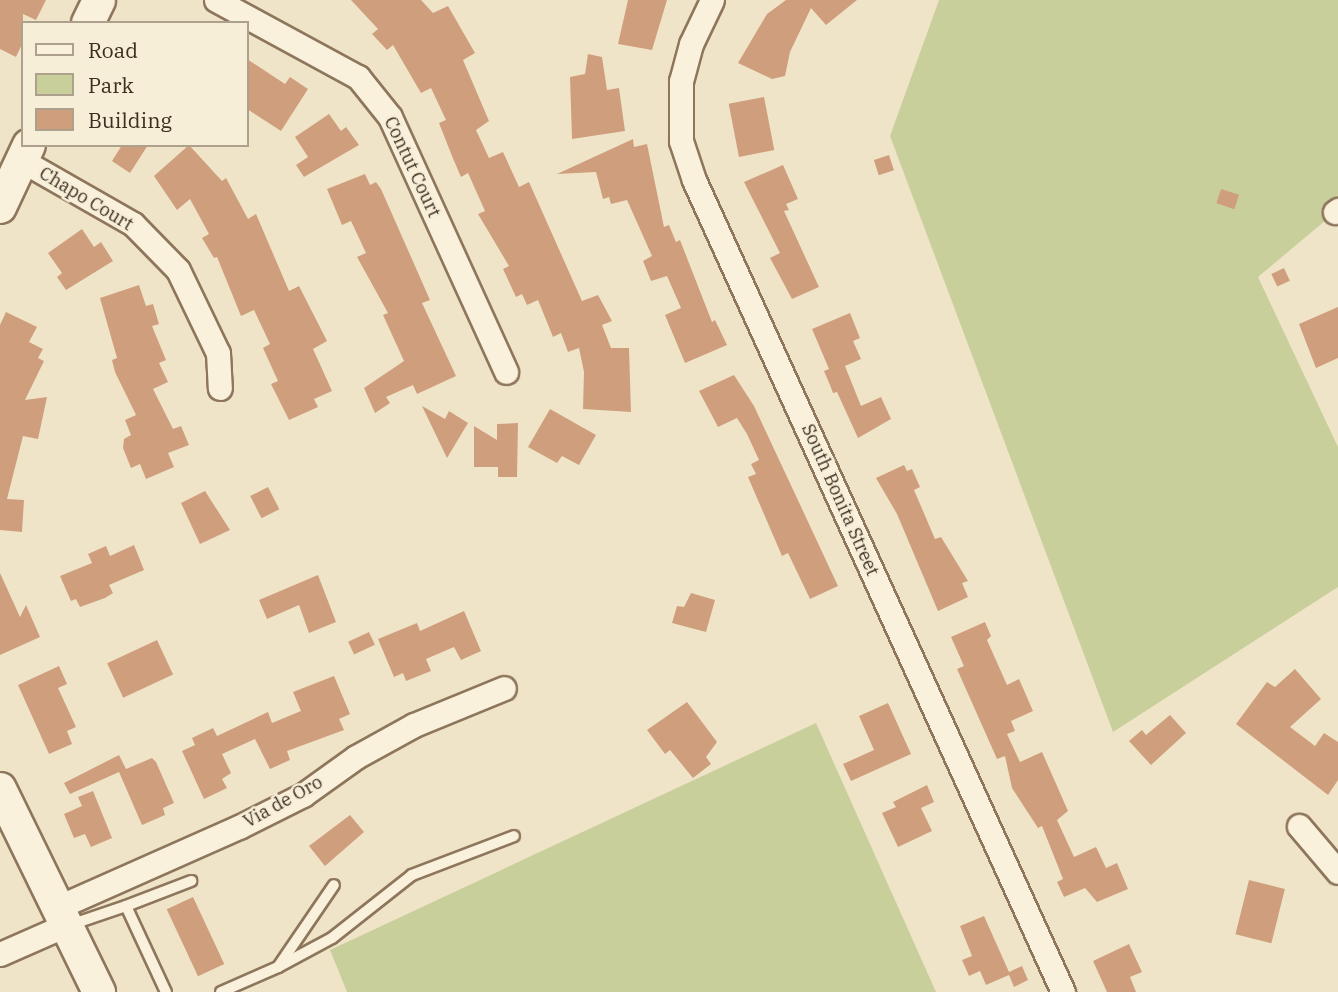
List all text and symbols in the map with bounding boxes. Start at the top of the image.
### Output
legend [21,21,248,147]
text: Road [88,36,138,64]
text: Park [88,71,134,99]
text: Building [88,106,172,134]
street label: Contut Court [379,113,445,221]
street label: Chapo Court [35,163,137,235]
street label: South Bonita Street [797,421,883,579]
street label: Via de Oro [240,771,326,833]

